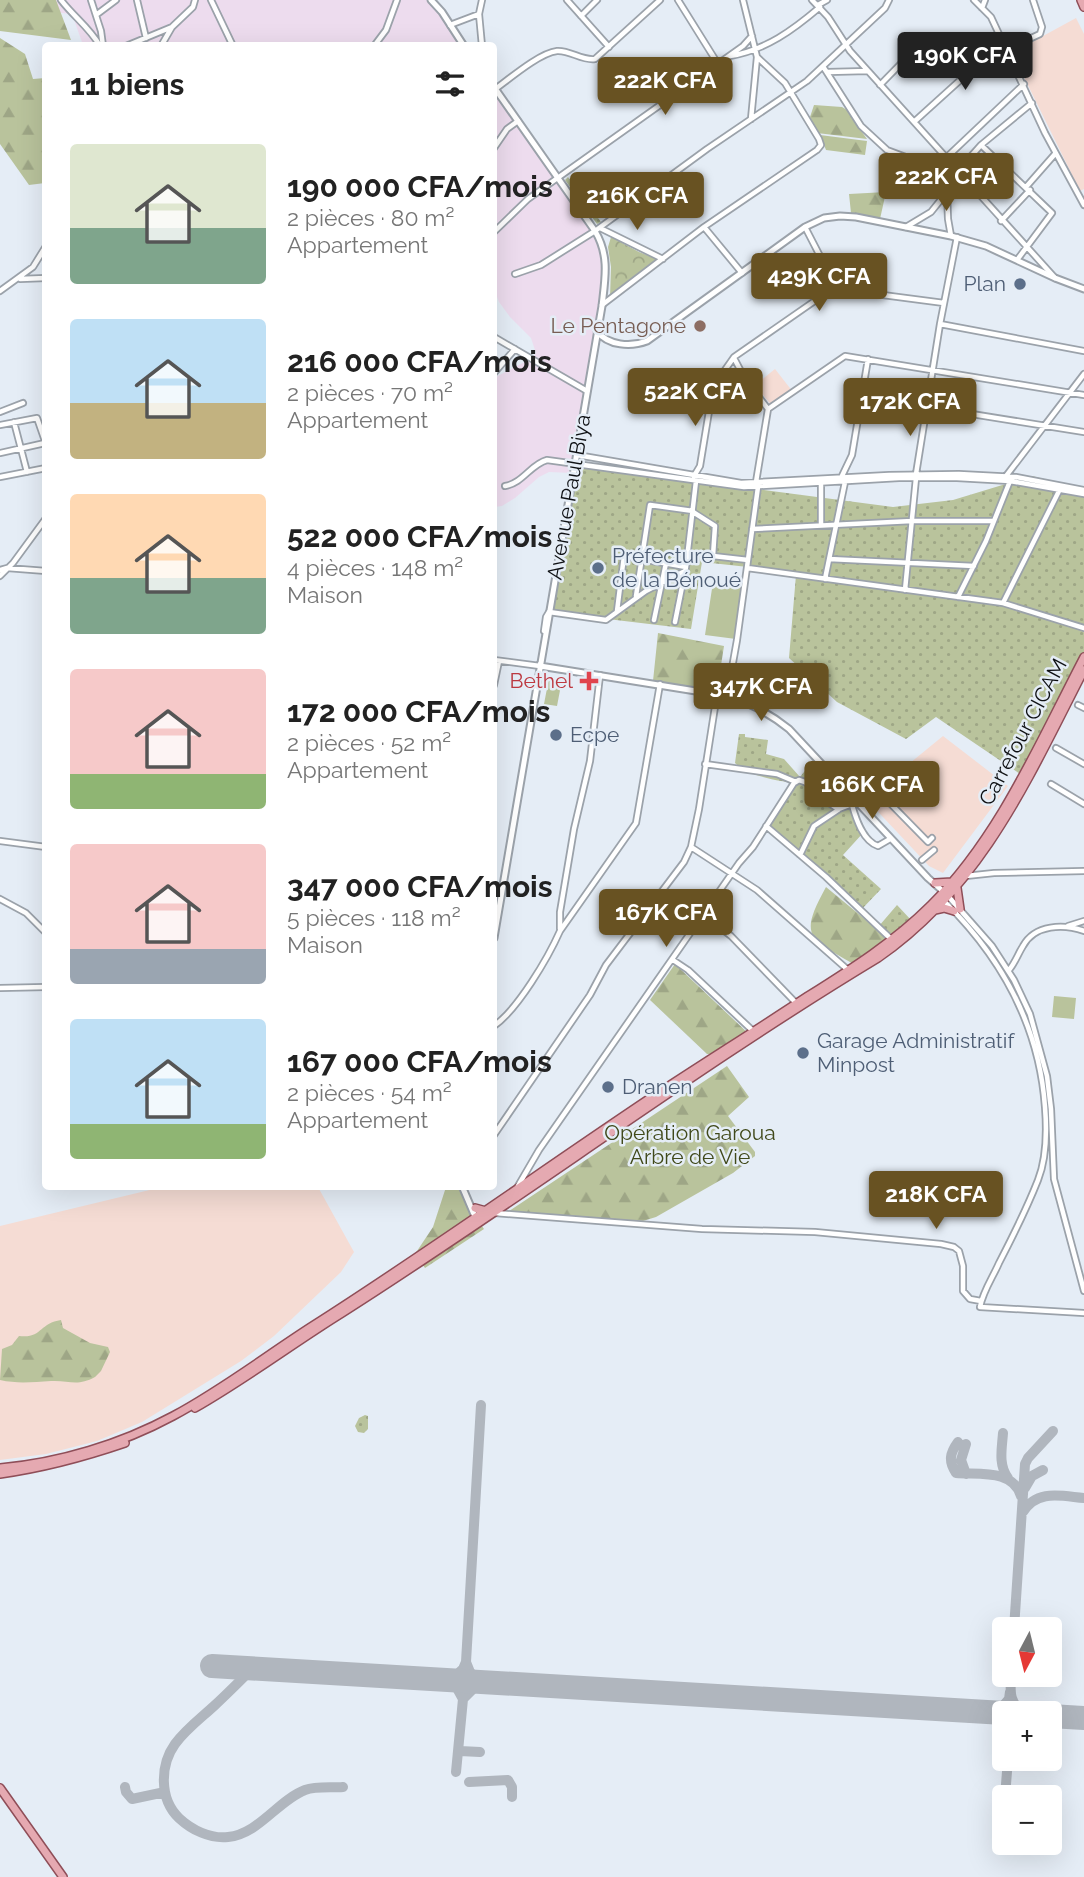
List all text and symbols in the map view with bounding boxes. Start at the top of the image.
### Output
pin: 190K CFA [893,32,1037,92]
text: 190K CFA [914,41,1016,68]
pin: 222K CFA [593,58,737,117]
icon: filters [431,65,469,103]
text: 222K CFA [614,66,716,93]
text: 11 biens [70,67,184,102]
pin: 222K CFA [874,154,1018,213]
text: 222K CFA [895,162,997,189]
text: 190 000 CFA/mois [287,169,553,204]
icon: home [126,172,210,256]
pin: 216K CFA [565,173,709,232]
text: 216K CFA [586,181,688,208]
text: 2 pièces · 80 m² [287,204,454,231]
text: Appartement [287,231,428,258]
pin: 429K CFA [747,254,891,313]
text: 429K CFA [767,262,871,289]
place label: Plan [964,271,1006,296]
marker: Plan [1012,276,1028,292]
place label: Le Pentagone [550,313,686,338]
marker: Le Pentagone [692,318,708,334]
text: 216 000 CFA/mois [287,344,552,379]
icon: home [126,347,210,431]
pin: 522K CFA [623,368,767,428]
text: 522K CFA [644,377,746,404]
pin: 172K CFA [838,378,982,438]
text: 2 pièces · 70 m² [287,379,453,406]
text: 172K CFA [859,387,961,414]
text: Appartement [287,406,428,433]
street label: Avenue Paul Biya [542,412,595,582]
text: 522 000 CFA/mois [287,519,552,554]
icon: home [126,522,210,606]
place label: Préfecture de la Bénoué [612,543,741,592]
text: 4 pièces · 148 m² [287,554,463,581]
marker: Préfecture de la Bénoué [590,560,606,576]
text: Maison [287,581,363,608]
street label: Carrefour CICAM [973,654,1072,809]
pin: 347K CFA [689,664,833,723]
place label: Bethel [509,668,573,693]
marker: Bethel [579,671,599,691]
text: 347K CFA [710,672,812,699]
text: 172 000 CFA/mois [287,694,550,729]
icon: home [126,697,210,781]
place label: Ecpe [570,722,619,747]
marker: Ecpe [548,727,564,743]
text: 2 pièces · 52 m² [287,729,451,756]
text: Appartement [287,756,428,783]
pin: 166K CFA [800,762,944,821]
text: 166K CFA [820,770,924,797]
text: 347 000 CFA/mois [287,869,553,904]
icon: home [126,872,210,956]
pin: 167K CFA [594,890,738,949]
text: 167K CFA [615,898,717,925]
text: 5 pièces · 118 m² [287,904,461,931]
text: Maison [287,931,363,958]
place label: Garage Administratif Minpost [817,1028,1015,1077]
text: 167 000 CFA/mois [287,1044,552,1079]
marker: Garage Administratif Minpost [795,1045,811,1061]
icon: home [126,1047,210,1131]
place label: Dranen [622,1074,693,1099]
text: 2 pièces · 54 m² [287,1079,452,1106]
marker: Dranen [600,1079,616,1095]
text: Appartement [287,1106,428,1133]
park label: Opération Garoua Arbre de Vie [604,1120,776,1169]
pin: 218K CFA [864,1172,1008,1231]
text: 218K CFA [885,1180,987,1207]
north arrow [992,1617,1062,1687]
map controls [992,1617,1062,1855]
button: + [992,1701,1062,1771]
button: − [992,1785,1062,1855]

